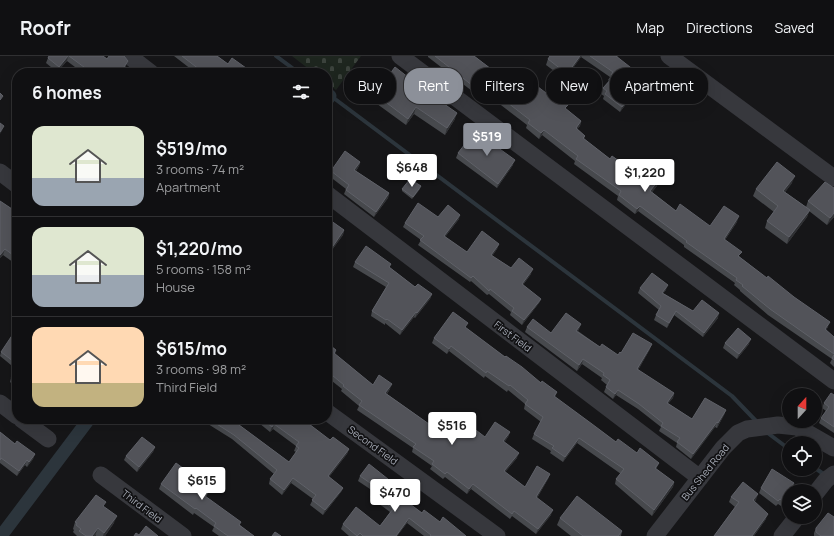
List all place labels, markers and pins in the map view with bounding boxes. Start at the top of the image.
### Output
pin: $519 [463,123,511,157]
pin: $648 [388,154,436,188]
pin: $1,220 [612,159,678,193]
pin: $516 [428,412,476,446]
pin: $615 [178,467,226,501]
pin: $470 [371,479,419,513]

